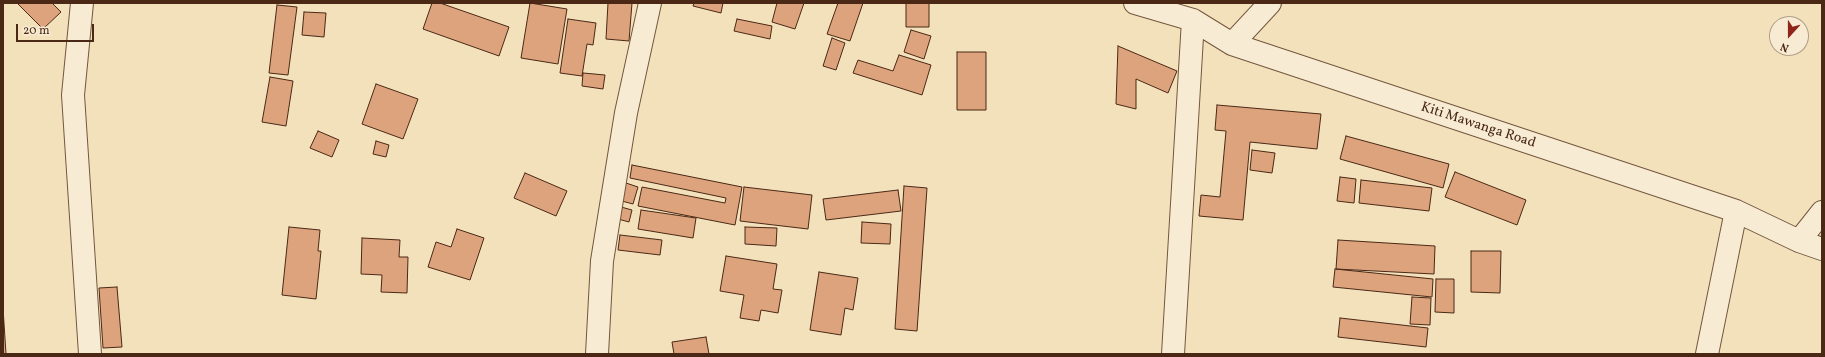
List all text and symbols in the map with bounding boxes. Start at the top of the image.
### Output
scale bar [18,16,96,42]
north arrow [1769,16,1809,56]
text: 20 m [23,23,50,39]
text: N [1778,38,1791,55]
street label: Kiti Mawanga Road [1418,99,1538,153]

